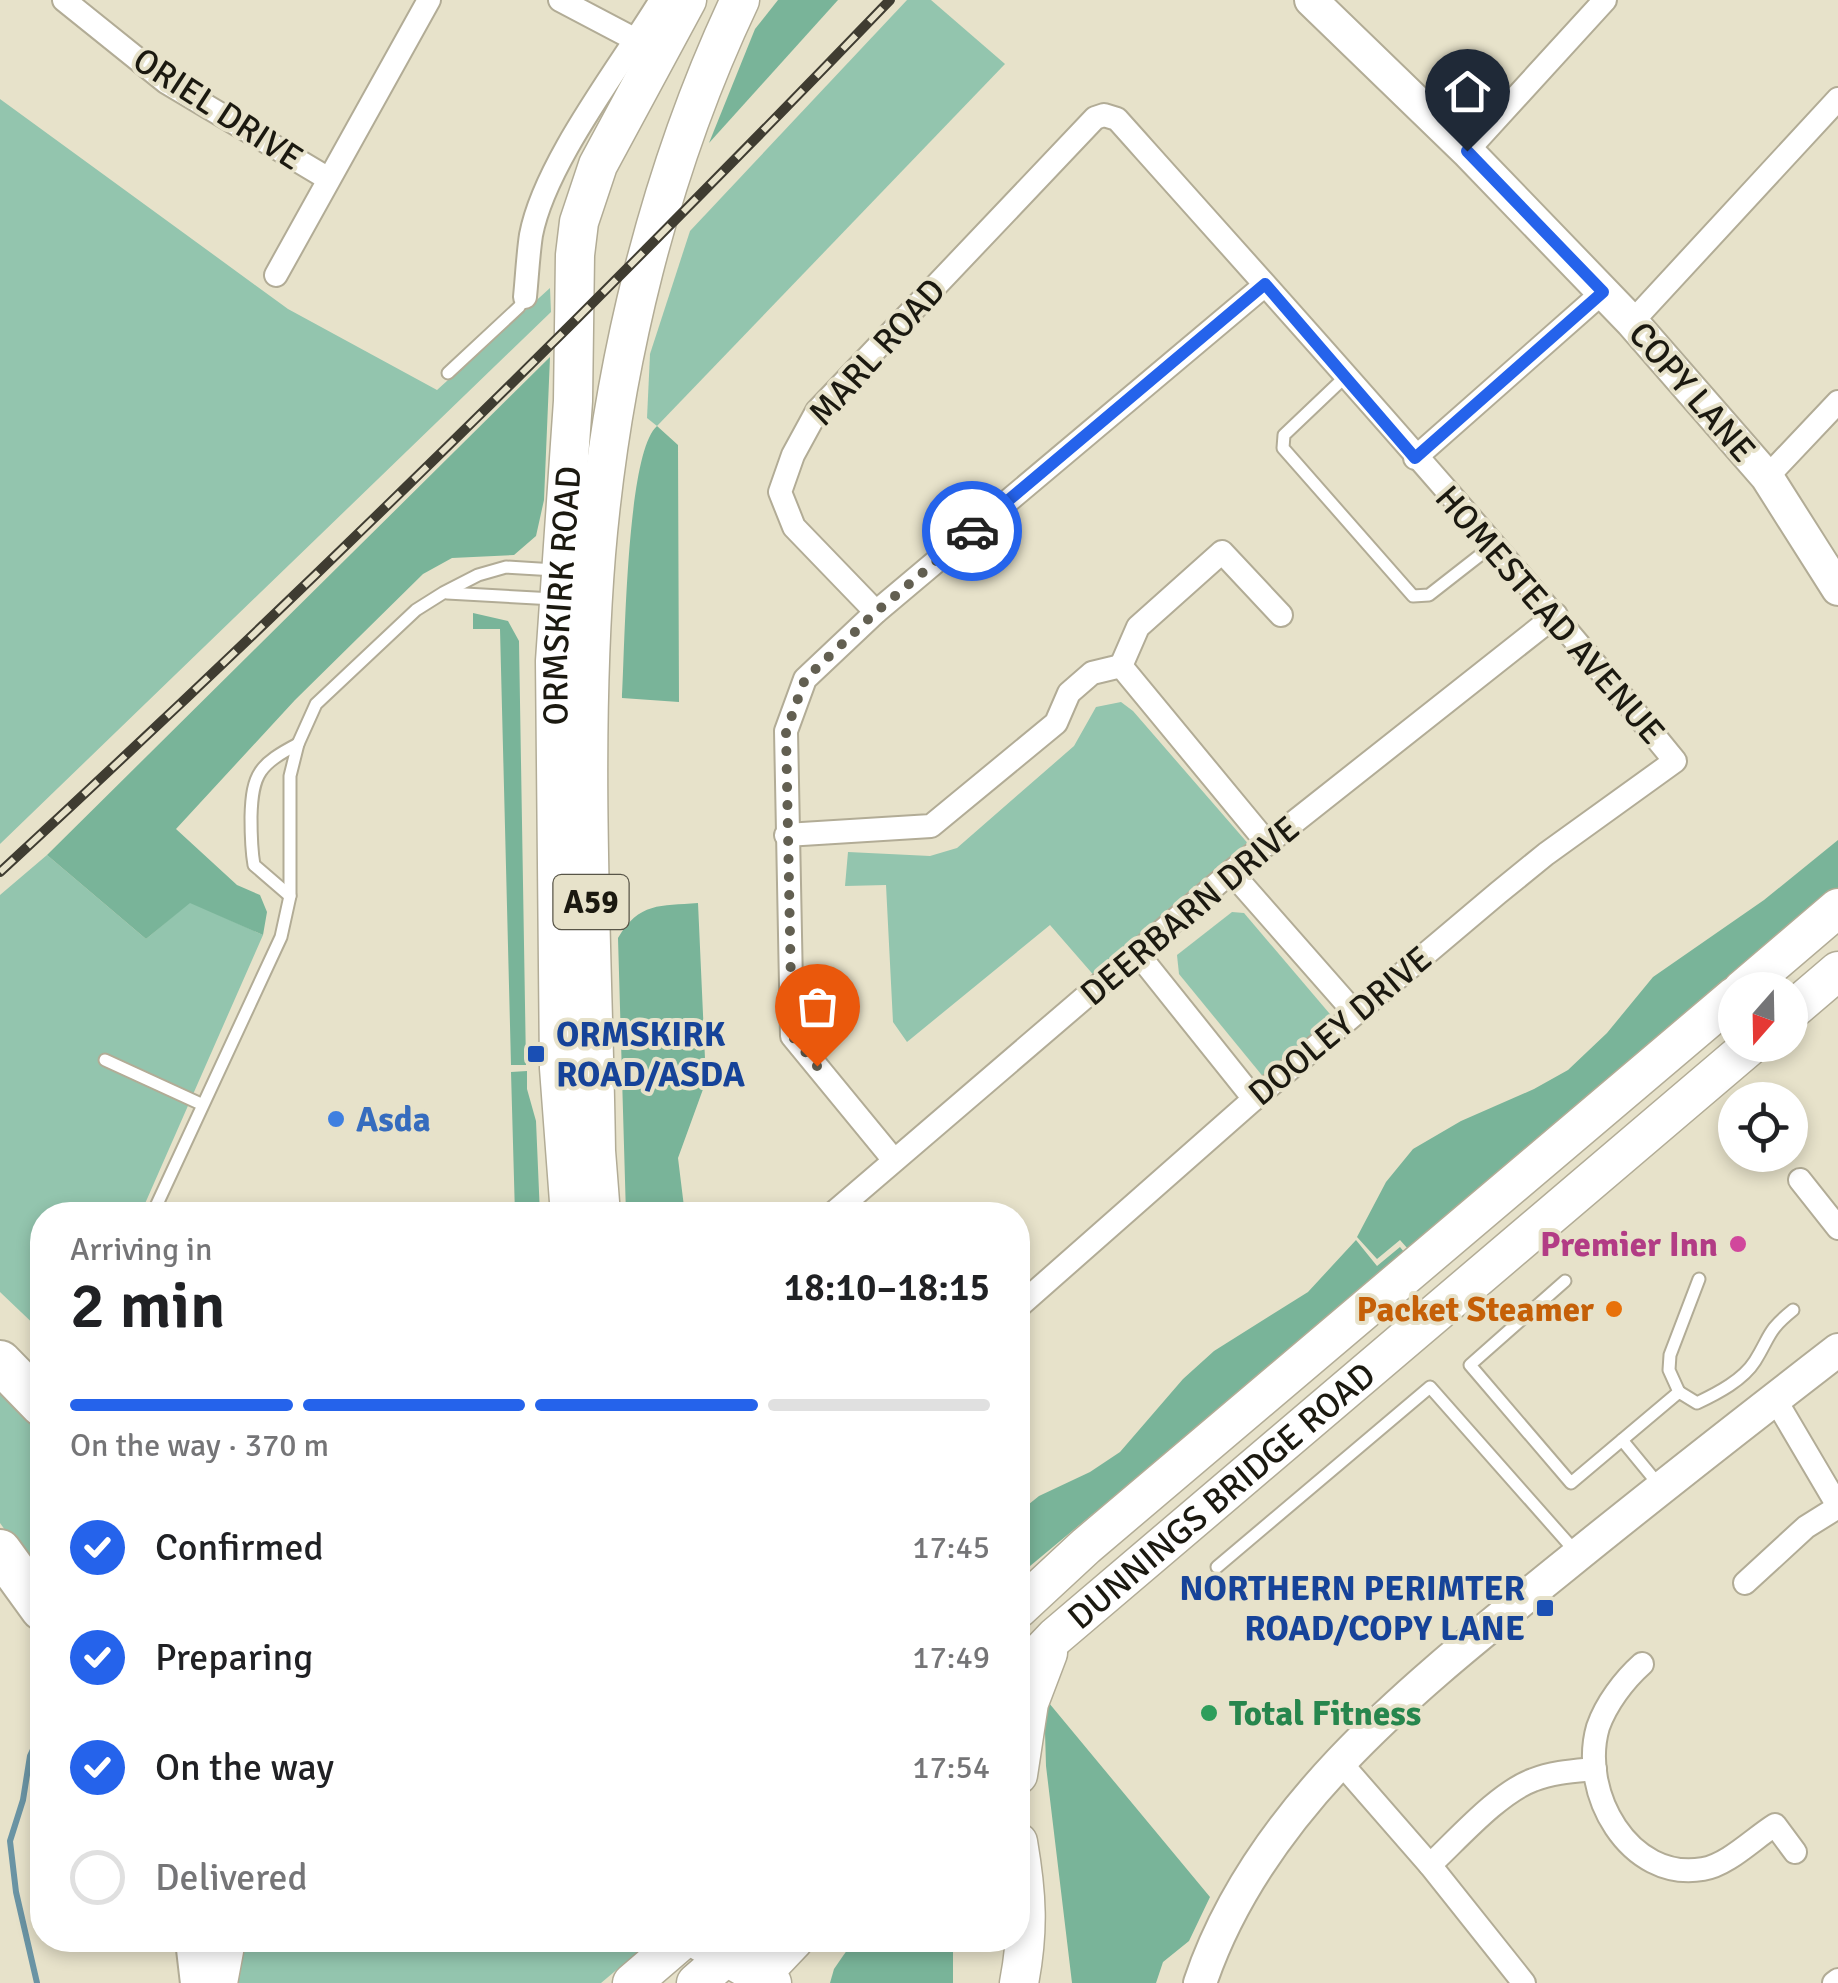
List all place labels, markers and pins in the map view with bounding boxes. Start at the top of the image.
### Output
pin [1425,49,1510,152]
pin [775,964,860,1067]
place label: ORMSKIRK ROAD/ASDA [556,1013,746,1096]
marker: ORMSKIRK ROAD/ASDA [525,1043,547,1065]
place label: Asda [356,1098,431,1141]
marker: Asda [325,1108,347,1130]
place label: Premier Inn [1540,1223,1718,1266]
marker: Premier Inn [1727,1233,1749,1255]
place label: Packet Steamer [1357,1288,1594,1331]
marker: Packet Steamer [1603,1298,1625,1320]
place label: NORTHERN PERIMTER ROAD/COPY LANE [1179,1567,1525,1650]
marker: NORTHERN PERIMTER ROAD/COPY LANE [1534,1597,1556,1619]
place label: Total Fitness [1229,1692,1421,1735]
marker: Total Fitness [1198,1702,1220,1724]

